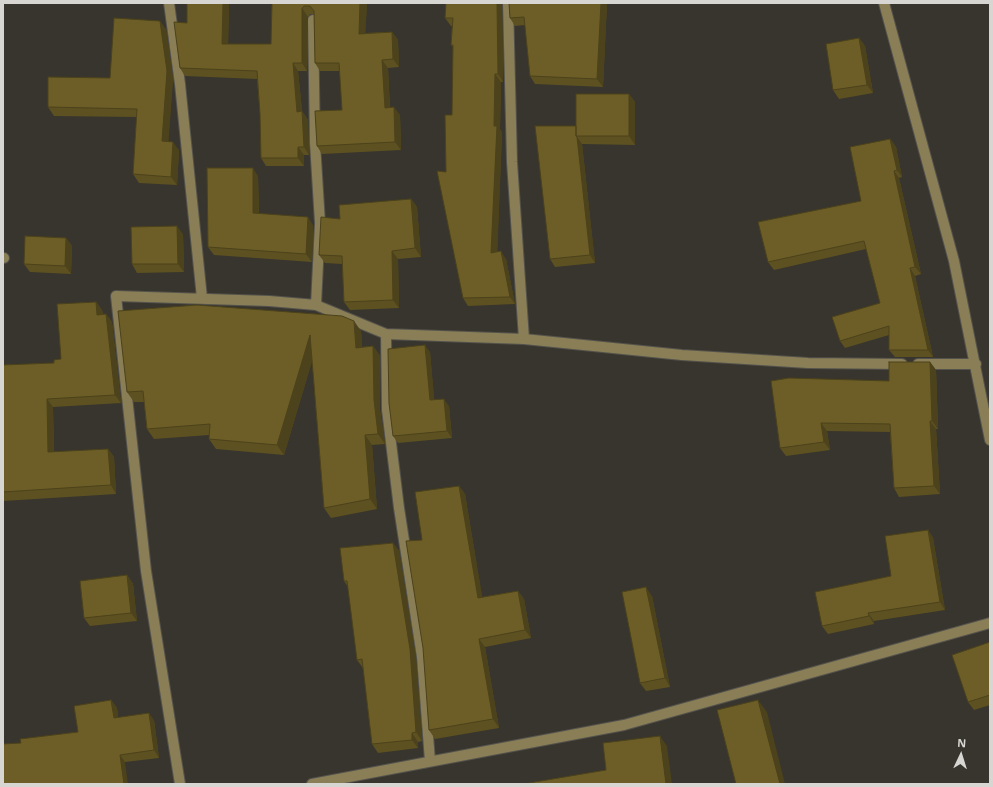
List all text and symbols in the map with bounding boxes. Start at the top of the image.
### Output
north arrow [941,735,981,775]
text: N [957,735,967,750]

